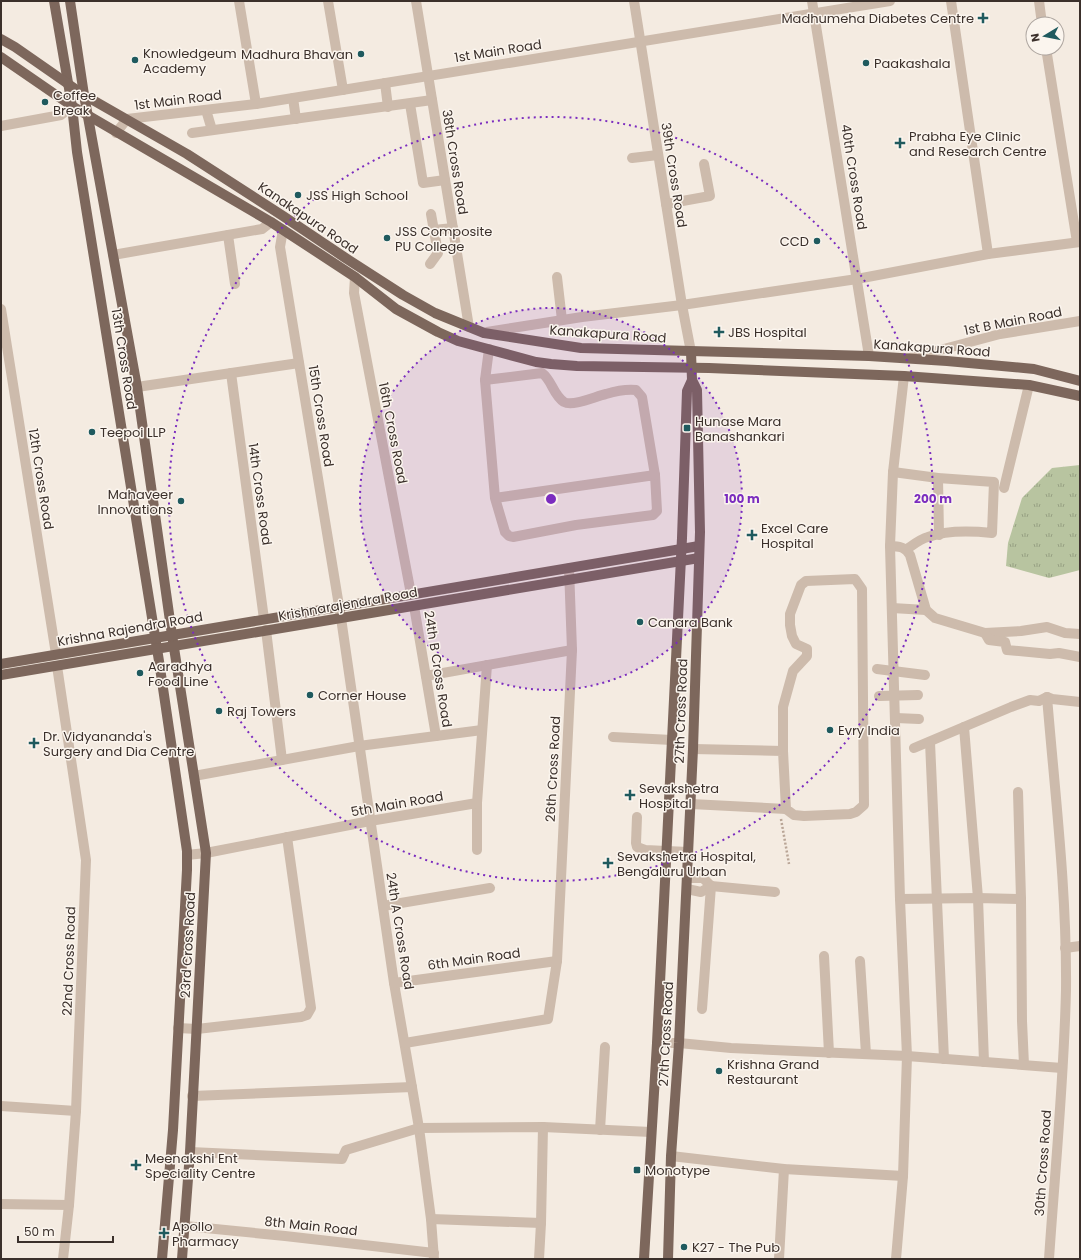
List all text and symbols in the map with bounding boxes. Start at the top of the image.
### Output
place label: Madhumeha Diabetes Centre [781,9,974,28]
marker: Madhumeha Diabetes Centre [977,12,989,24]
north arrow [1025,16,1065,56]
text: N [1027,32,1044,43]
street label: 1st Main Road [453,35,543,67]
place label: Knowledgeum Academy [143,44,237,78]
place label: Madhura Bhavan [241,45,353,64]
marker: Madhura Bhavan [356,49,366,59]
place label: Paakashala [874,54,950,73]
marker: Knowledgeum Academy [130,55,140,65]
marker: Paakashala [861,58,871,68]
street label: 1st Main Road [133,85,223,115]
place label: Coffee Break [53,86,96,120]
marker: Coffee Break [40,97,50,107]
street label: 38th Cross Road [437,108,473,216]
street label: 39th Cross Road [656,121,692,229]
street label: 40th Cross Road [836,123,872,231]
place label: Prabha Eye Clinic and Research Centre [909,127,1047,161]
marker: Prabha Eye Clinic and Research Centre [894,137,906,149]
street label: Kanakapura Road [254,177,362,259]
place label: JSS High School [306,186,408,205]
marker: JSS High School [293,190,303,200]
place label: JSS Composite PU College [395,222,492,256]
place label: CCD [780,232,809,251]
marker: JSS Composite PU College [382,233,392,243]
marker: CCD [812,236,822,246]
street label: 1st B Main Road [962,302,1064,340]
street label: 13th Cross Road [107,307,141,411]
street label: Kanakapura Road [549,320,667,348]
place label: JBS Hospital [728,323,807,342]
marker: JBS Hospital [713,326,725,338]
street label: Kanakapura Road [873,334,991,362]
street label: 15th Cross Road [304,364,338,468]
street label: 16th Cross Road [374,381,412,485]
place label: Hunase Mara Banashankari [695,412,785,446]
place label: Teepoi LLP [100,423,166,442]
marker: Hunase Mara Banashankari [682,423,692,433]
street label: 12th Cross Road [24,427,58,531]
marker: Teepoi LLP [87,427,97,437]
street label: 14th Cross Road [243,442,277,546]
place label: Mahaveer Innovations [97,485,173,519]
text: 100 m [724,490,760,507]
text: 200 m [914,490,952,507]
centre of rings [544,492,558,506]
marker: Mahaveer Innovations [176,496,186,506]
place label: Excel Care Hospital [761,519,828,553]
marker: Excel Care Hospital [746,529,758,541]
street label: Krishnarajendra Road [277,582,419,626]
street label: Krishna Rajendra Road [56,607,204,651]
street label: 24th B Cross Road [419,609,457,729]
place label: Canara Bank [648,613,733,632]
marker: Canara Bank [635,617,645,627]
place label: Aaradhya Food Line [148,657,212,691]
street label: 27th Cross Road [670,658,692,764]
marker: Aaradhya Food Line [135,668,145,678]
place label: Corner House [318,686,406,705]
marker: Corner House [305,690,315,700]
place label: Raj Towers [227,702,296,721]
marker: Raj Towers [214,706,224,716]
street label: 26th Cross Road [541,715,565,823]
place label: Evry India [838,721,900,740]
marker: Evry India [825,725,835,735]
place label: Dr. Vidyananda's Surgery and Dia Centre [43,727,194,761]
marker: Dr. Vidyananda's Surgery and Dia Centre [28,737,40,749]
place label: Sevakshetra Hospital [639,779,719,813]
street label: 5th Main Road [349,787,445,821]
marker: Sevakshetra Hospital [624,789,636,801]
place label: Sevakshetra Hospital, Bengaluru Urban [617,847,756,881]
marker: Sevakshetra Hospital, Bengaluru Urban [602,857,614,869]
street label: 24th A Cross Road [381,871,419,991]
street label: 23rd Cross Road [176,891,200,999]
street label: 22nd Cross Road [58,906,80,1016]
street label: 6th Main Road [426,943,522,975]
street label: 27th Cross Road [654,981,678,1087]
place label: Krishna Grand Restaurant [727,1055,819,1089]
marker: Krishna Grand Restaurant [714,1066,724,1076]
street label: 30th Cross Road [1030,1109,1056,1217]
place label: Meenakshi Ent Speciality Centre [145,1149,255,1183]
marker: Meenakshi Ent Speciality Centre [130,1159,142,1171]
place label: Monotype [645,1161,710,1180]
marker: Monotype [632,1165,642,1175]
street label: 8th Main Road [264,1212,358,1240]
place label: Apollo Pharmacy [172,1217,240,1251]
scale bar [18,1218,113,1244]
text: 50 m [24,1223,55,1240]
marker: Apollo Pharmacy [159,1228,169,1238]
place label: K27 - The Pub [692,1238,780,1257]
marker: K27 - The Pub [679,1242,689,1252]

